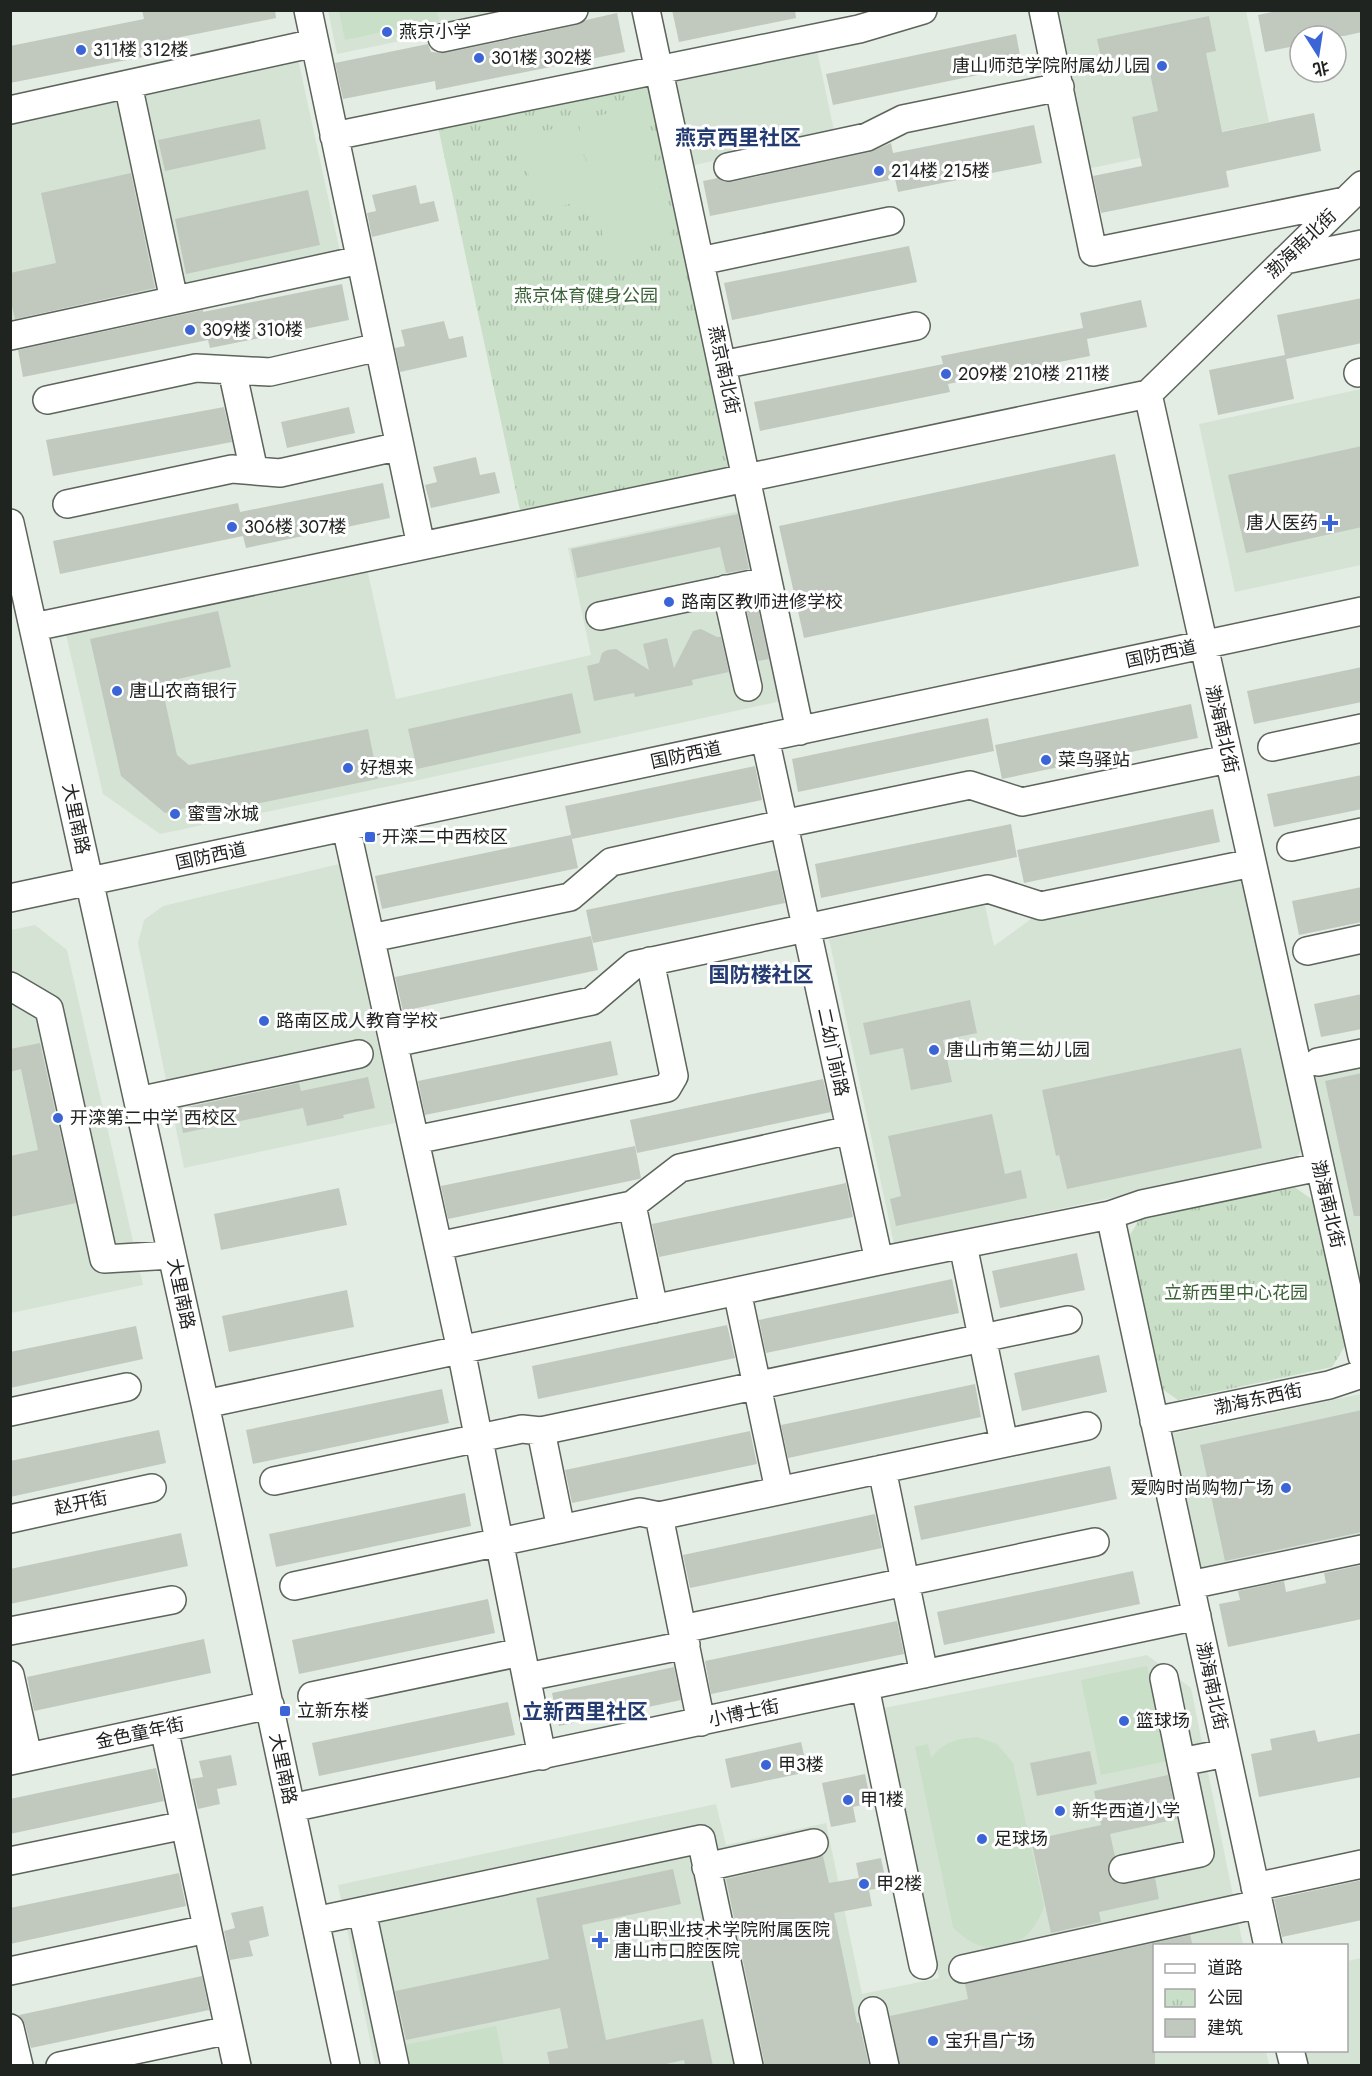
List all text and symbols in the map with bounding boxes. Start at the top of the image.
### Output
place label: 燕京小学 [399,19,471,45]
north arrow [1288,24,1348,84]
marker: 燕京小学 [380,25,394,39]
place label: 311楼 312楼 [93,37,189,63]
marker: 311楼 312楼 [74,43,88,57]
place label: 301楼 302楼 [491,45,592,71]
marker: 301楼 302楼 [472,51,486,65]
place label: 唐山师范学院附属幼儿园 [952,53,1150,79]
text: 北 [1311,55,1331,81]
marker: 唐山师范学院附属幼儿园 [1155,59,1169,73]
district label: 燕京西里社区 [675,123,801,153]
place label: 214楼 215楼 [891,158,990,184]
marker: 214楼 215楼 [872,164,886,178]
street label: 渤海南北街 [1260,203,1342,285]
park label: 燕京体育健身公园 [514,283,658,309]
place label: 309楼 310楼 [202,317,303,343]
marker: 309楼 310楼 [183,323,197,337]
street label: 燕京南北街 [702,323,746,417]
place label: 209楼 210楼 211楼 [958,361,1110,387]
marker: 209楼 210楼 211楼 [939,367,953,381]
place label: 唐人医药 [1246,510,1318,536]
place label: 306楼 307楼 [244,514,346,540]
marker: 唐人医药 [1323,516,1337,530]
marker: 306楼 307楼 [225,520,239,534]
place label: 路南区教师进修学校 [681,589,843,615]
marker: 路南区教师进修学校 [662,595,676,609]
street label: 国防西道 [1123,634,1199,674]
place label: 唐山农商银行 [129,678,237,704]
street label: 渤海南北街 [1199,682,1245,776]
marker: 唐山农商银行 [110,684,124,698]
street label: 国防西道 [648,735,724,775]
place label: 菜鸟驿站 [1058,747,1130,773]
marker: 菜鸟驿站 [1039,753,1053,767]
place label: 好想来 [360,755,414,781]
marker: 好想来 [341,761,355,775]
street label: 大里南路 [56,781,96,857]
place label: 蜜雪冰城 [187,801,259,827]
marker: 蜜雪冰城 [168,807,182,821]
place label: 开滦二中西校区 [382,824,508,850]
marker: 开滦二中西校区 [363,830,377,844]
street label: 国防西道 [173,836,249,876]
district label: 国防楼社区 [709,960,814,990]
street label: 二幼门前路 [811,1005,855,1099]
place label: 路南区成人教育学校 [276,1008,438,1034]
marker: 路南区成人教育学校 [257,1014,271,1028]
place label: 唐山市第二幼儿园 [946,1037,1090,1063]
marker: 唐山市第二幼儿园 [927,1043,941,1057]
place label: 开滦第二中学 西校区 [70,1105,237,1131]
marker: 开滦第二中学 西校区 [51,1111,65,1125]
street label: 渤海南北街 [1305,1157,1351,1251]
street label: 大里南路 [161,1256,201,1332]
park label: 立新西里中心花园 [1164,1280,1308,1306]
street label: 渤海东西街 [1211,1377,1305,1421]
place label: 爱购时尚购物广场 [1130,1475,1274,1501]
marker: 爱购时尚购物广场 [1279,1481,1293,1495]
street label: 赵开街 [52,1485,110,1521]
street label: 渤海南北街 [1190,1639,1234,1733]
street label: 小博士街 [706,1693,782,1733]
district label: 立新西里社区 [522,1697,648,1727]
place label: 立新东楼 [297,1698,369,1724]
marker: 立新东楼 [278,1704,292,1718]
place label: 篮球场 [1136,1708,1190,1734]
street label: 金色童年街 [93,1711,187,1755]
marker: 篮球场 [1117,1714,1131,1728]
street label: 大里南路 [263,1731,303,1807]
place label: 甲3楼 [778,1752,824,1778]
marker: 甲3楼 [759,1758,773,1772]
place label: 甲1楼 [860,1787,904,1813]
marker: 甲1楼 [841,1793,855,1807]
place label: 新华西道小学 [1072,1798,1180,1824]
marker: 新华西道小学 [1053,1804,1067,1818]
place label: 足球场 [994,1826,1048,1852]
marker: 足球场 [975,1832,989,1846]
place label: 甲2楼 [876,1871,922,1897]
marker: 甲2楼 [857,1877,871,1891]
place label: 唐山职业技术学院附属医院 唐山市口腔医院 [614,1917,830,1964]
marker: 唐山职业技术学院附属医院 唐山市口腔医院 [591,1931,609,1949]
legend [1153,1944,1348,2052]
text: 道路 [1207,1955,1243,1981]
text: 公园 [1207,1985,1243,2011]
text: 建筑 [1207,2015,1243,2041]
place label: 宝升昌广场 [945,2028,1035,2054]
marker: 宝升昌广场 [926,2034,940,2048]

